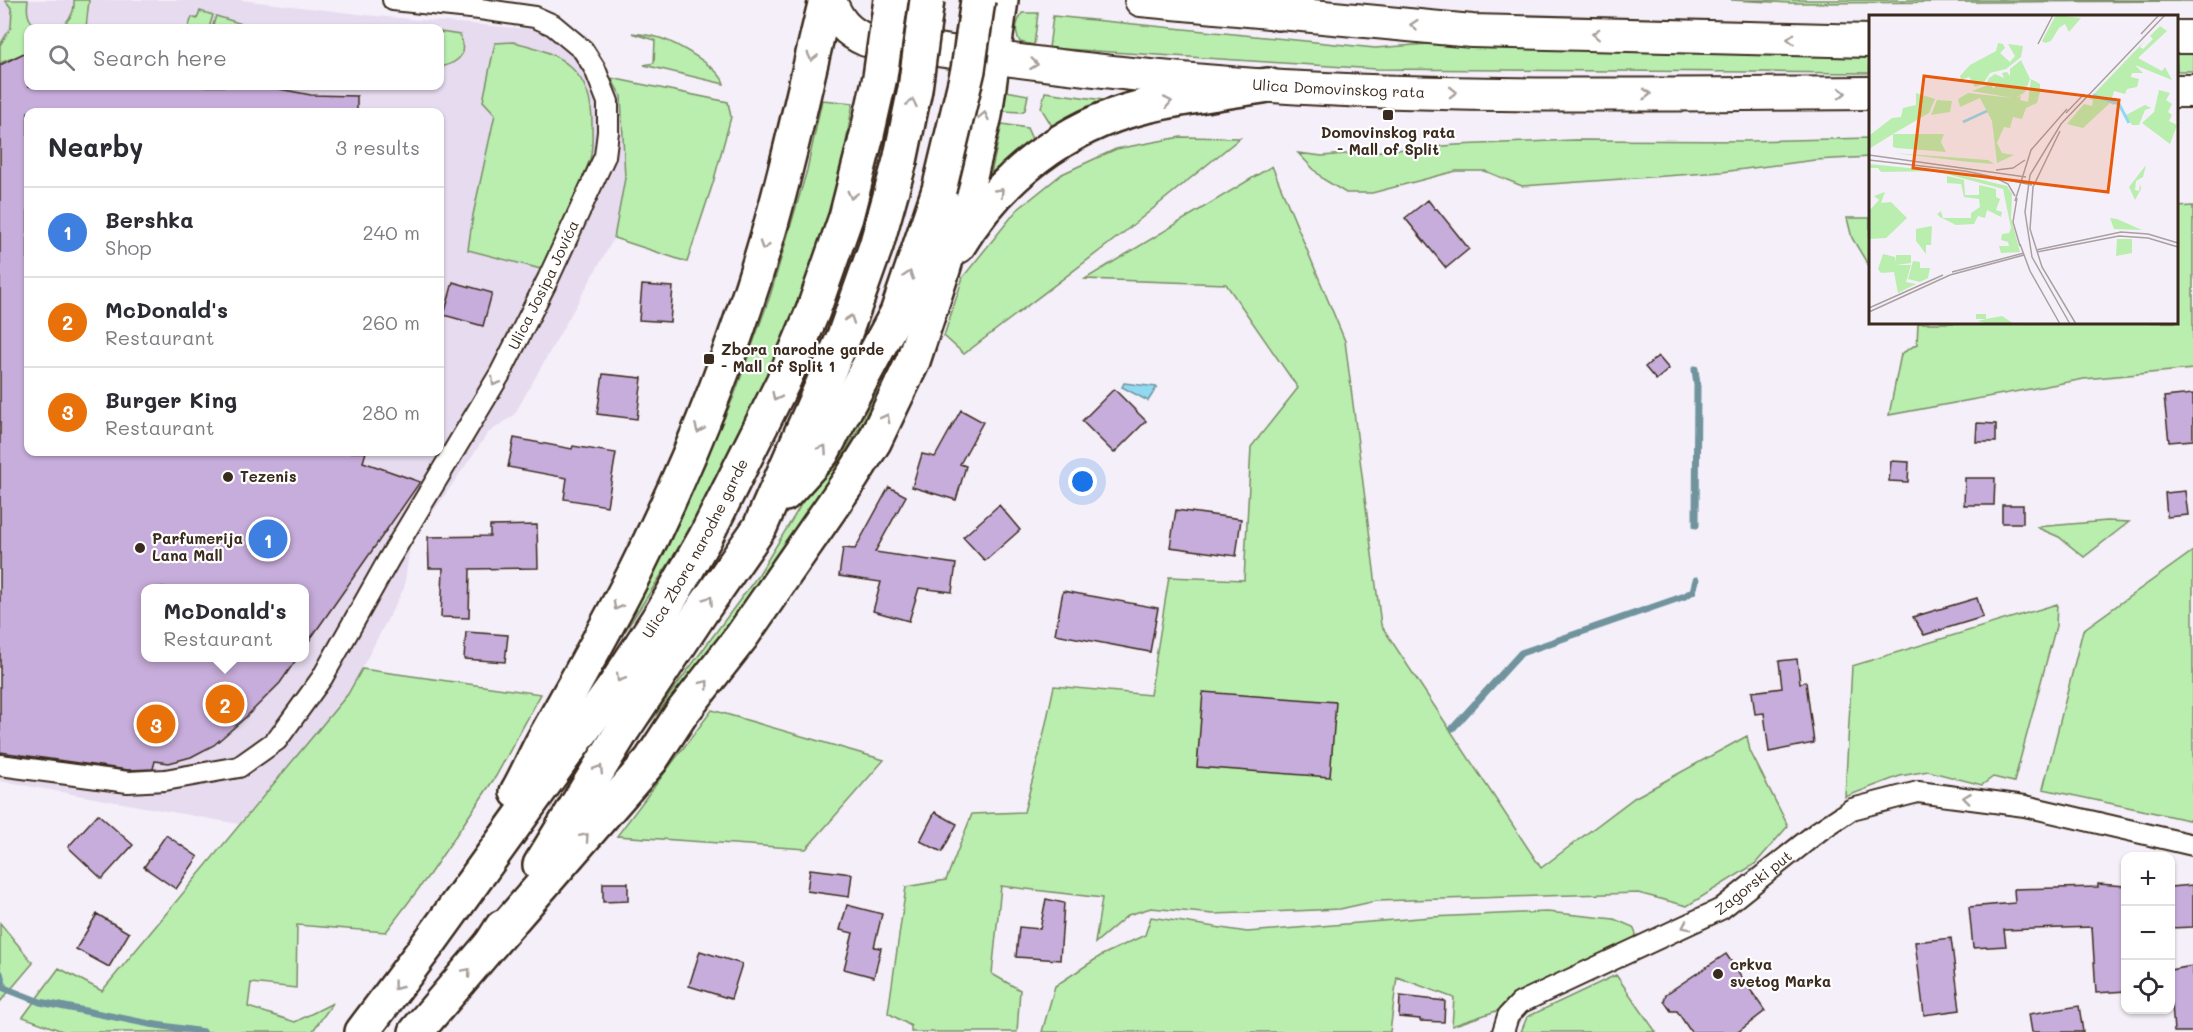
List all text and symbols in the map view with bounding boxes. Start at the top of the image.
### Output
inset map [1869,15,2178,324]
one-way arrow [1409,19,1419,32]
search box [24,24,444,90]
one-way arrow [1592,28,1601,41]
one-way arrow [1787,33,1796,46]
icon: search [45,41,78,74]
text: Search here [93,43,227,72]
one-way arrow [806,52,819,62]
one-way arrow [1030,57,1039,70]
street label: Ulica Domovinskog rata [1252,74,1425,102]
one-way arrow [1448,86,1457,98]
one-way arrow [1838,87,1847,99]
one-way arrow [1643,88,1652,100]
one-way arrow [1163,96,1173,109]
one-way arrow [905,99,918,109]
marker: Domovinskog rata - Mall of Split [1381,108,1395,122]
one-way arrow [977,111,990,121]
place label: Domovinskog rata - Mall of Split [1321,122,1455,159]
text: Nearby [48,130,143,164]
text: 3 results [335,134,420,160]
one-way arrow [993,188,1004,198]
one-way arrow [846,190,859,200]
text: Bershka [105,205,194,234]
street label: Ulica Josipa Jovića [503,217,583,353]
text: 1 [63,219,72,245]
text: 240 m [362,219,420,245]
text: Shop [105,234,152,260]
one-way arrow [759,240,772,251]
one-way arrow [902,270,915,281]
text: McDonald's [105,295,228,324]
text: 2 [62,309,73,335]
text: 260 m [362,309,420,335]
one-way arrow [842,314,855,325]
text: Restaurant [105,324,215,350]
place label: Zbora narodne garde - Mall of Split 1 [721,339,884,376]
marker: Zbora narodne garde - Mall of Split 1 [702,352,716,366]
one-way arrow [491,376,503,386]
text: Burger King [105,385,237,414]
one-way arrow [771,391,783,402]
text: 3 [62,399,74,425]
text: 280 m [362,399,420,425]
text: Restaurant [105,414,215,440]
one-way arrow [879,414,890,425]
one-way arrow [694,423,706,434]
one-way arrow [816,445,828,455]
street label: Ulica Zbora narodne garde [637,455,752,642]
place label: Tezenis [240,466,296,486]
your location [1068,467,1097,496]
marker: Tezenis [221,470,235,484]
pin: 1 [248,516,288,562]
place label: Parfumerija Lana Mall [152,528,243,565]
marker: Parfumerija Lana Mall [133,541,147,555]
popup [141,584,309,662]
text: McDonald's [163,596,287,625]
one-way arrow [702,596,713,607]
one-way arrow [613,600,624,610]
text: Restaurant [163,625,273,651]
one-way arrow [617,671,628,682]
one-way arrow [697,679,708,690]
pin: 2 [206,682,244,726]
pin: 3 [136,702,176,746]
one-way arrow [591,765,603,775]
one-way arrow [1962,793,1971,805]
one-way arrow [578,833,589,844]
street label: Zagorski put [1710,845,1796,919]
map controls [2121,852,2175,1014]
button: + [2121,852,2175,906]
button: − [2121,906,2175,960]
one-way arrow [1681,918,1692,930]
place label: crkva svetog Marka [1730,954,1831,991]
button: locate [2121,960,2175,1014]
marker: crkva svetog Marka [1711,967,1725,981]
one-way arrow [460,968,471,979]
one-way arrow [394,979,405,990]

